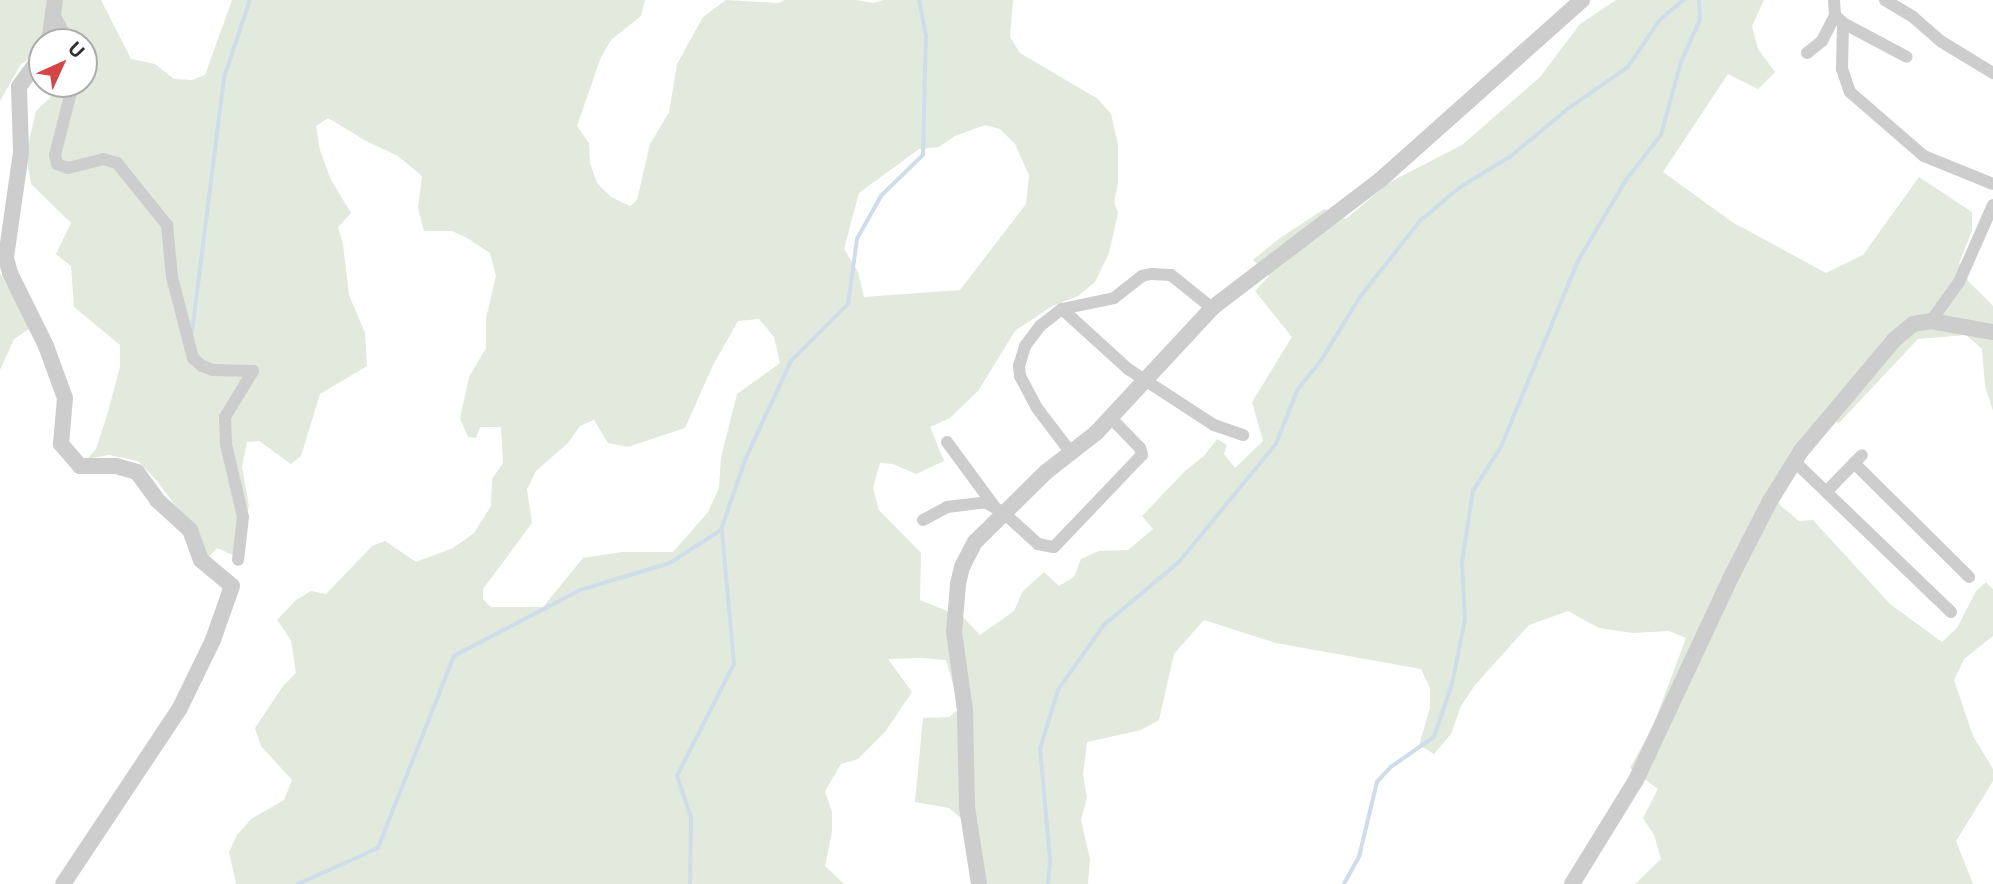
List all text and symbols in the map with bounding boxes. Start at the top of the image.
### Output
north arrow [28,28,98,98]
text: U [62,35,91,64]

